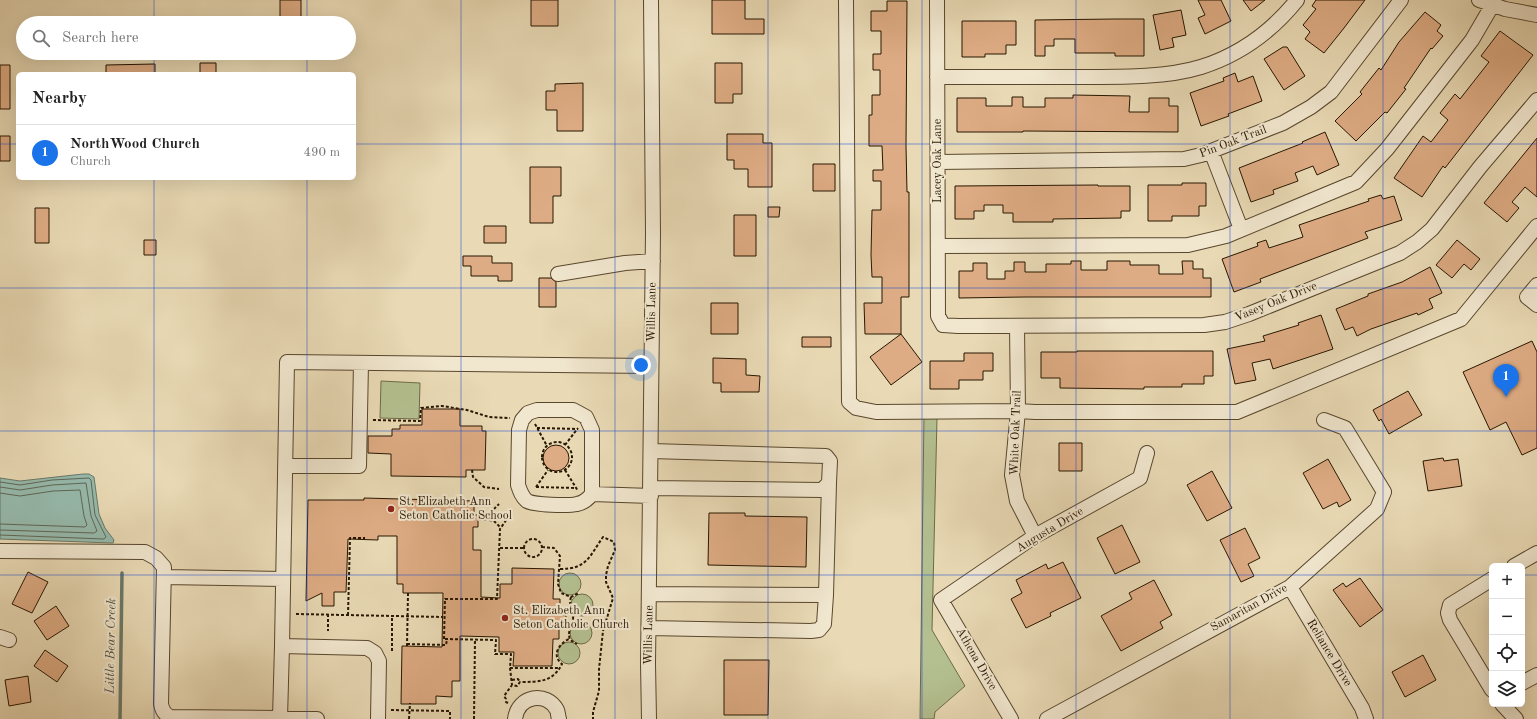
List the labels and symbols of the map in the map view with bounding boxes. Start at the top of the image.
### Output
street label: Lacey Oak Lane [932,118,944,203]
street label: Pin Oak Trail [1198,124,1268,160]
street label: Vasey Oak Drive [1233,280,1319,324]
street label: Willis Lane [645,282,659,342]
your location [631,355,651,375]
pin: 1 [1493,364,1519,397]
street label: White Oak Trail [1009,390,1023,476]
place label: St. Elizabeth Ann Seton Catholic School [399,496,512,522]
marker: St. Elizabeth Ann Seton Catholic School [386,504,396,514]
street label: Augusta Drive [1014,505,1086,555]
street label: Samaritan Drive [1209,582,1290,634]
water label: Little Bear Creek [104,598,118,695]
place label: St. Elizabeth Ann Seton Catholic Church [513,605,630,631]
street label: Willis Lane [642,605,656,665]
marker: St. Elizabeth Ann Seton Catholic Church [500,613,510,623]
street label: Reliance Drive [1304,617,1354,689]
street label: Athena Drive [953,626,999,693]

